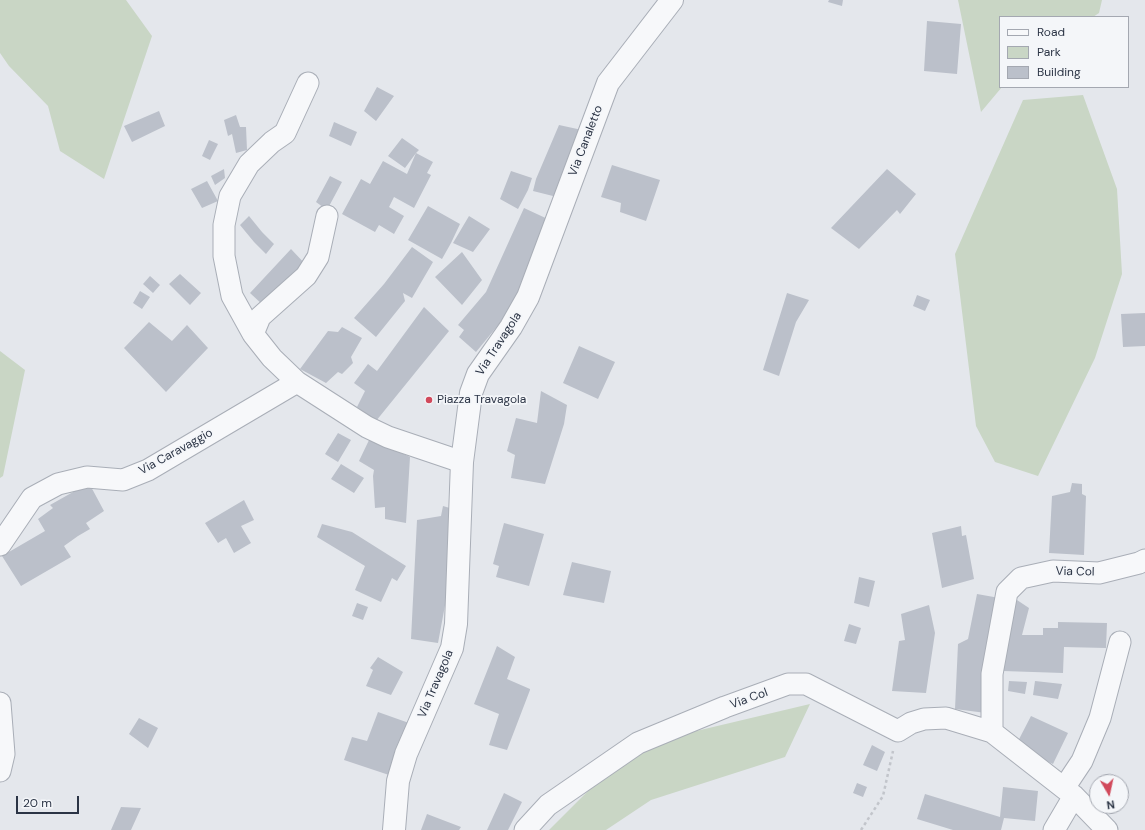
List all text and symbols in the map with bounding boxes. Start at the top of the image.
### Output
legend [999,16,1129,88]
text: Road [1037,24,1065,40]
text: Park [1037,44,1061,60]
text: Building [1037,64,1081,80]
street label: Via Canaletto [566,103,606,179]
street label: Via Travagola [473,310,525,378]
place label: Piazza Travagola [437,393,526,407]
marker: Piazza Travagola [424,395,434,405]
street label: Via Caravaggio [136,426,216,478]
street label: Via Col [1055,564,1095,580]
street label: Via Travagola [415,648,457,720]
street label: Via Col [728,686,770,712]
north arrow [1089,774,1129,814]
scale bar [18,788,81,814]
text: 20 m [23,795,52,811]
text: N [1106,797,1116,812]

